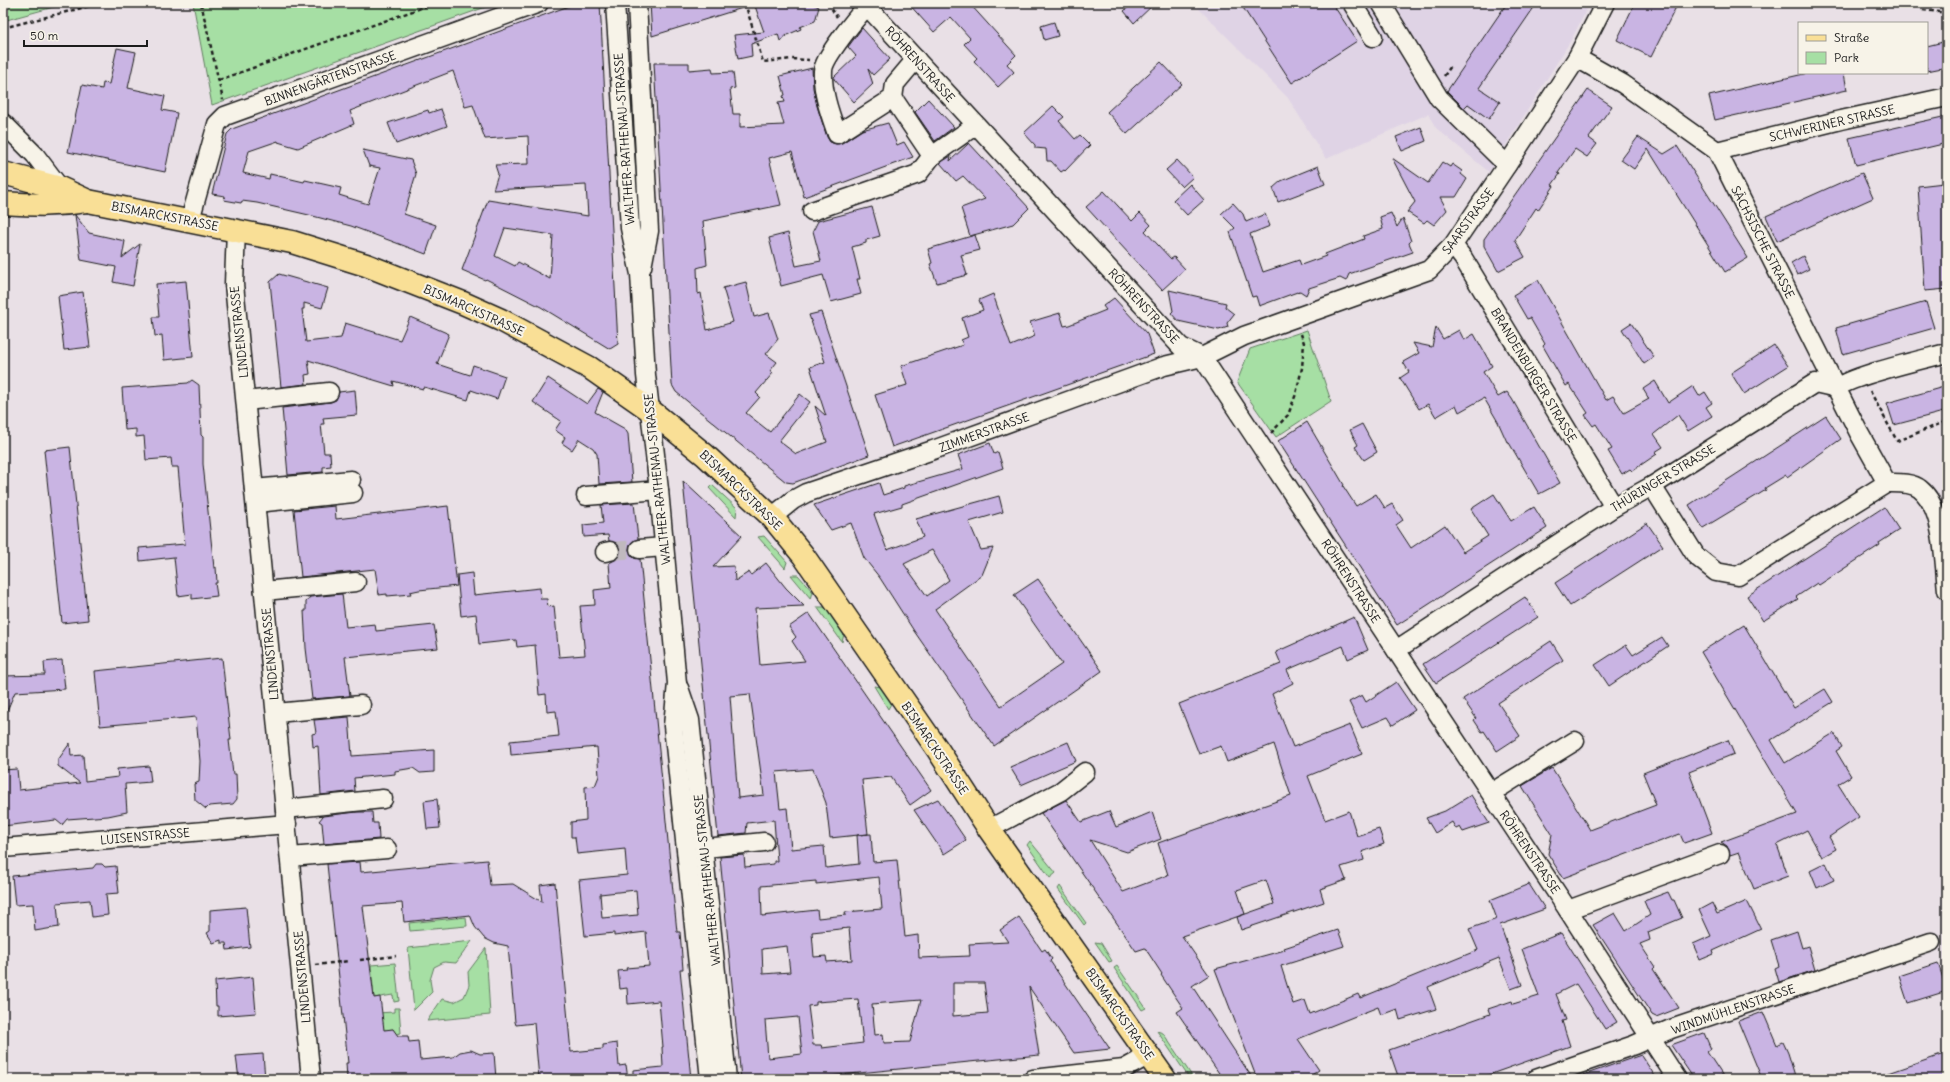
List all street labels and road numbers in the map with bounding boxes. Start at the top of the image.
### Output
street label: RÖHRENSTRASSE [882,23,958,105]
street label: BINNENGÄRTENSTRASSE [262,47,398,109]
street label: WALTHER-RATHENAU-STRASSE [610,52,638,226]
street label: SCHWERINER STRASSE [1768,101,1896,145]
street label: SÄCHSISCHE STRASSE [1728,183,1798,301]
street label: SAARSTRASSE [1439,185,1497,257]
street label: BISMARCKSTRASSE [110,198,220,234]
street label: RÖHRENSTRASSE [1105,265,1183,347]
street label: BISMARCKSTRASSE [421,281,527,339]
street label: LINDENSTRASSE [227,285,251,379]
street label: BRANDENBURGER STRASSE [1488,305,1580,445]
street label: WALTHER-RATHENAU-STRASSE [641,392,673,566]
street label: ZIMMERSTRASSE [937,409,1031,455]
street label: THÜRINGER STRASSE [1608,441,1718,515]
street label: BISMARCKSTRASSE [697,447,785,533]
street label: RÖHRENSTRASSE [1318,536,1384,626]
street label: LINDENSTRASSE [258,607,282,701]
street label: BISMARCKSTRASSE [898,699,972,797]
street label: WALTHER-RATHENAU-STRASSE [691,793,723,967]
street label: RÖHRENSTRASSE [1497,808,1563,896]
street label: LUISENSTRASSE [99,825,191,847]
street label: LINDENSTRASSE [290,930,314,1024]
street label: BISMARCKSTRASSE [1083,965,1157,1063]
street label: WINDMÜHLENSTRASSE [1669,981,1797,1037]

